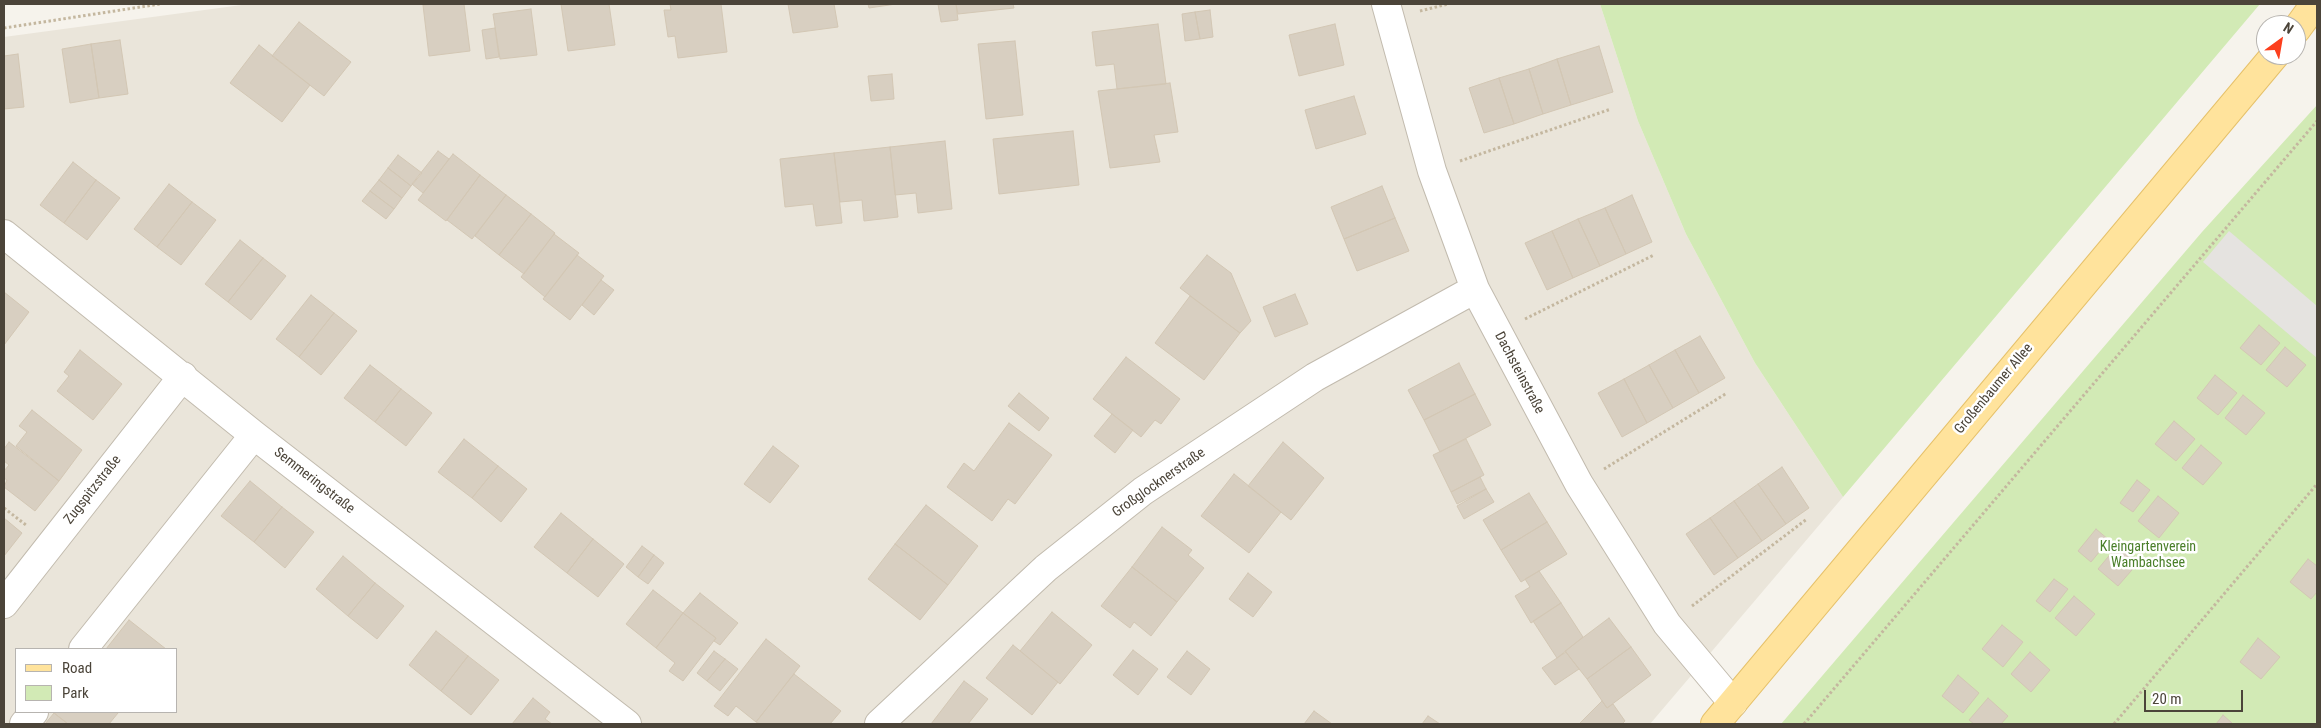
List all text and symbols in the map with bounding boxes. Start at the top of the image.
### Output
north arrow [2256,15,2306,65]
text: N [2281,19,2296,37]
street label: Dachsteinstraße [1490,329,1548,417]
street label: Großenbaumer Allee [1951,340,2037,438]
street label: Semmeringstraße [270,444,358,518]
street label: Großglocknerstraße [1109,445,1209,521]
street label: Zugspitzstraße [61,452,125,528]
park label: Kleingartenverein Wambachsee [2100,539,2196,572]
legend [15,648,178,713]
text: Road [62,659,92,677]
scale bar [2146,680,2245,712]
text: Park [62,684,89,702]
text: 20 m [2152,690,2182,708]

